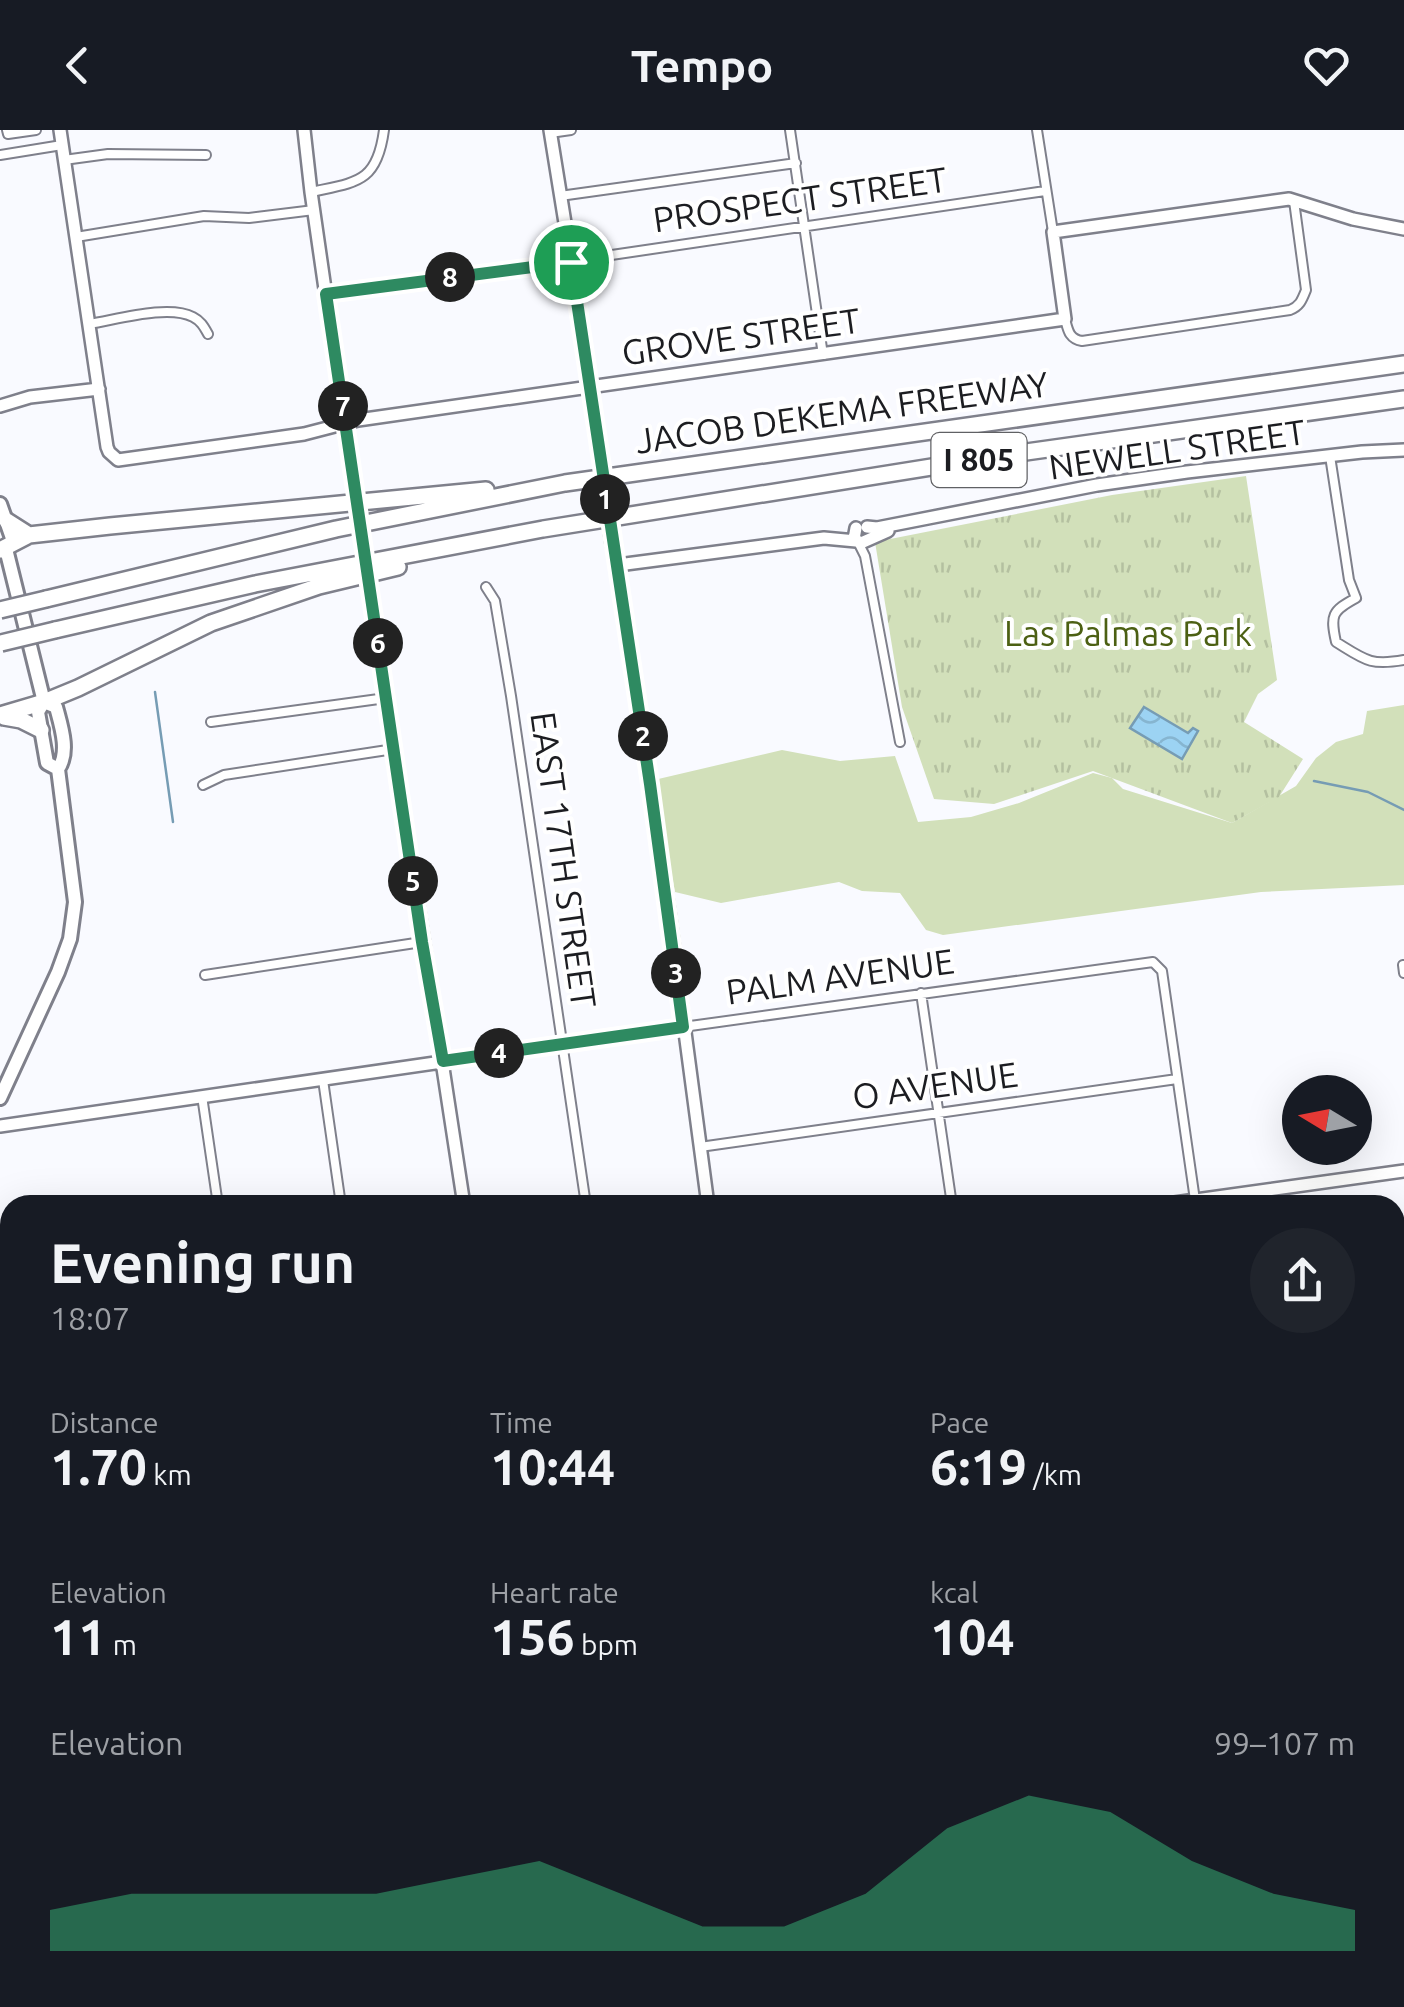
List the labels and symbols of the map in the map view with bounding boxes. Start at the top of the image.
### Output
street label: PROSPECT STREET [650,159,949,239]
pin [529,220,614,305]
pin: 8 [425,252,475,302]
street label: GROVE STREET [619,300,862,373]
street label: JACOB DEKEMA FREEWAY [633,363,1051,461]
pin: 7 [318,381,368,431]
street label: NEWELL STREET [1046,411,1308,487]
road number: I 805 [932,433,1026,487]
pin: 1 [580,474,630,524]
park label: Las Palmas Park [1004,613,1252,653]
pin: 6 [353,618,403,668]
street label: EAST 17TH STREET [523,709,605,1011]
pin: 2 [618,711,668,761]
pin: 5 [388,856,438,906]
street label: PALM AVENUE [723,940,956,1012]
pin: 3 [651,948,701,998]
pin: 4 [474,1028,524,1078]
street label: O AVENUE [850,1054,1020,1116]
north arrow [1282,1075,1372,1165]

